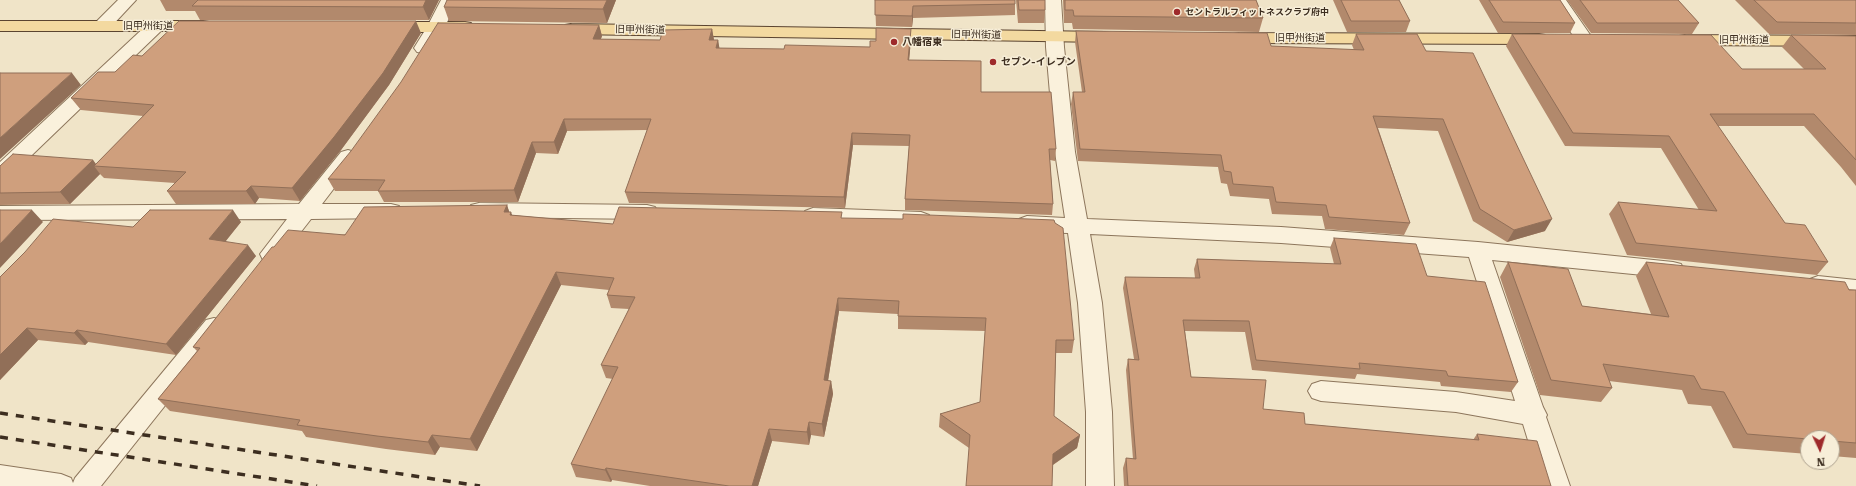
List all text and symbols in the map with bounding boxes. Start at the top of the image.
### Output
marker: セントラルフィットネスクラブ府中 [1172,7,1182,17]
place label: セントラルフィットネスクラブ府中 [1185,7,1329,17]
street label: 旧甲州街道 [123,20,173,32]
street label: 旧甲州街道 [615,24,665,36]
street label: 旧甲州街道 [951,29,1001,41]
street label: 旧甲州街道 [1275,32,1325,44]
street label: 旧甲州街道 [1719,34,1769,46]
place label: 八幡宿東 [902,36,942,48]
marker: 八幡宿東 [889,37,899,47]
place label: セブン-イレブン [1001,56,1076,68]
marker: セブン-イレブン [988,57,998,67]
north arrow [1800,430,1840,470]
text: N [1816,455,1825,468]

